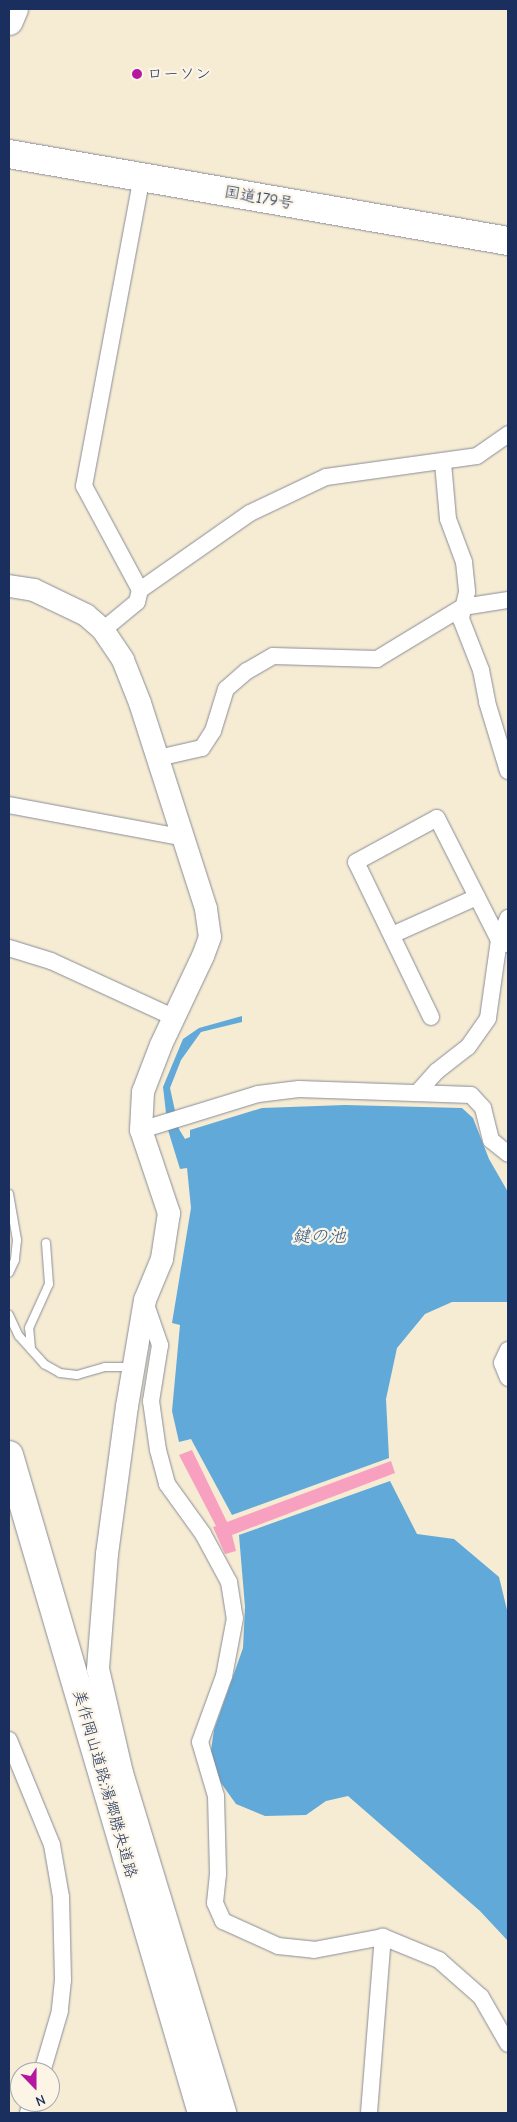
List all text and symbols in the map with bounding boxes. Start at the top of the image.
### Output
place label: ローソン [147,64,211,84]
marker: ローソン [131,68,143,80]
street label: 国道179号 [223,182,295,214]
water label: 鍵の池 [292,1226,346,1248]
street label: 美作岡山道路;湯郷勝央道路 [69,1688,141,1880]
north arrow [10,2062,60,2112]
text: N [33,2091,48,2110]

